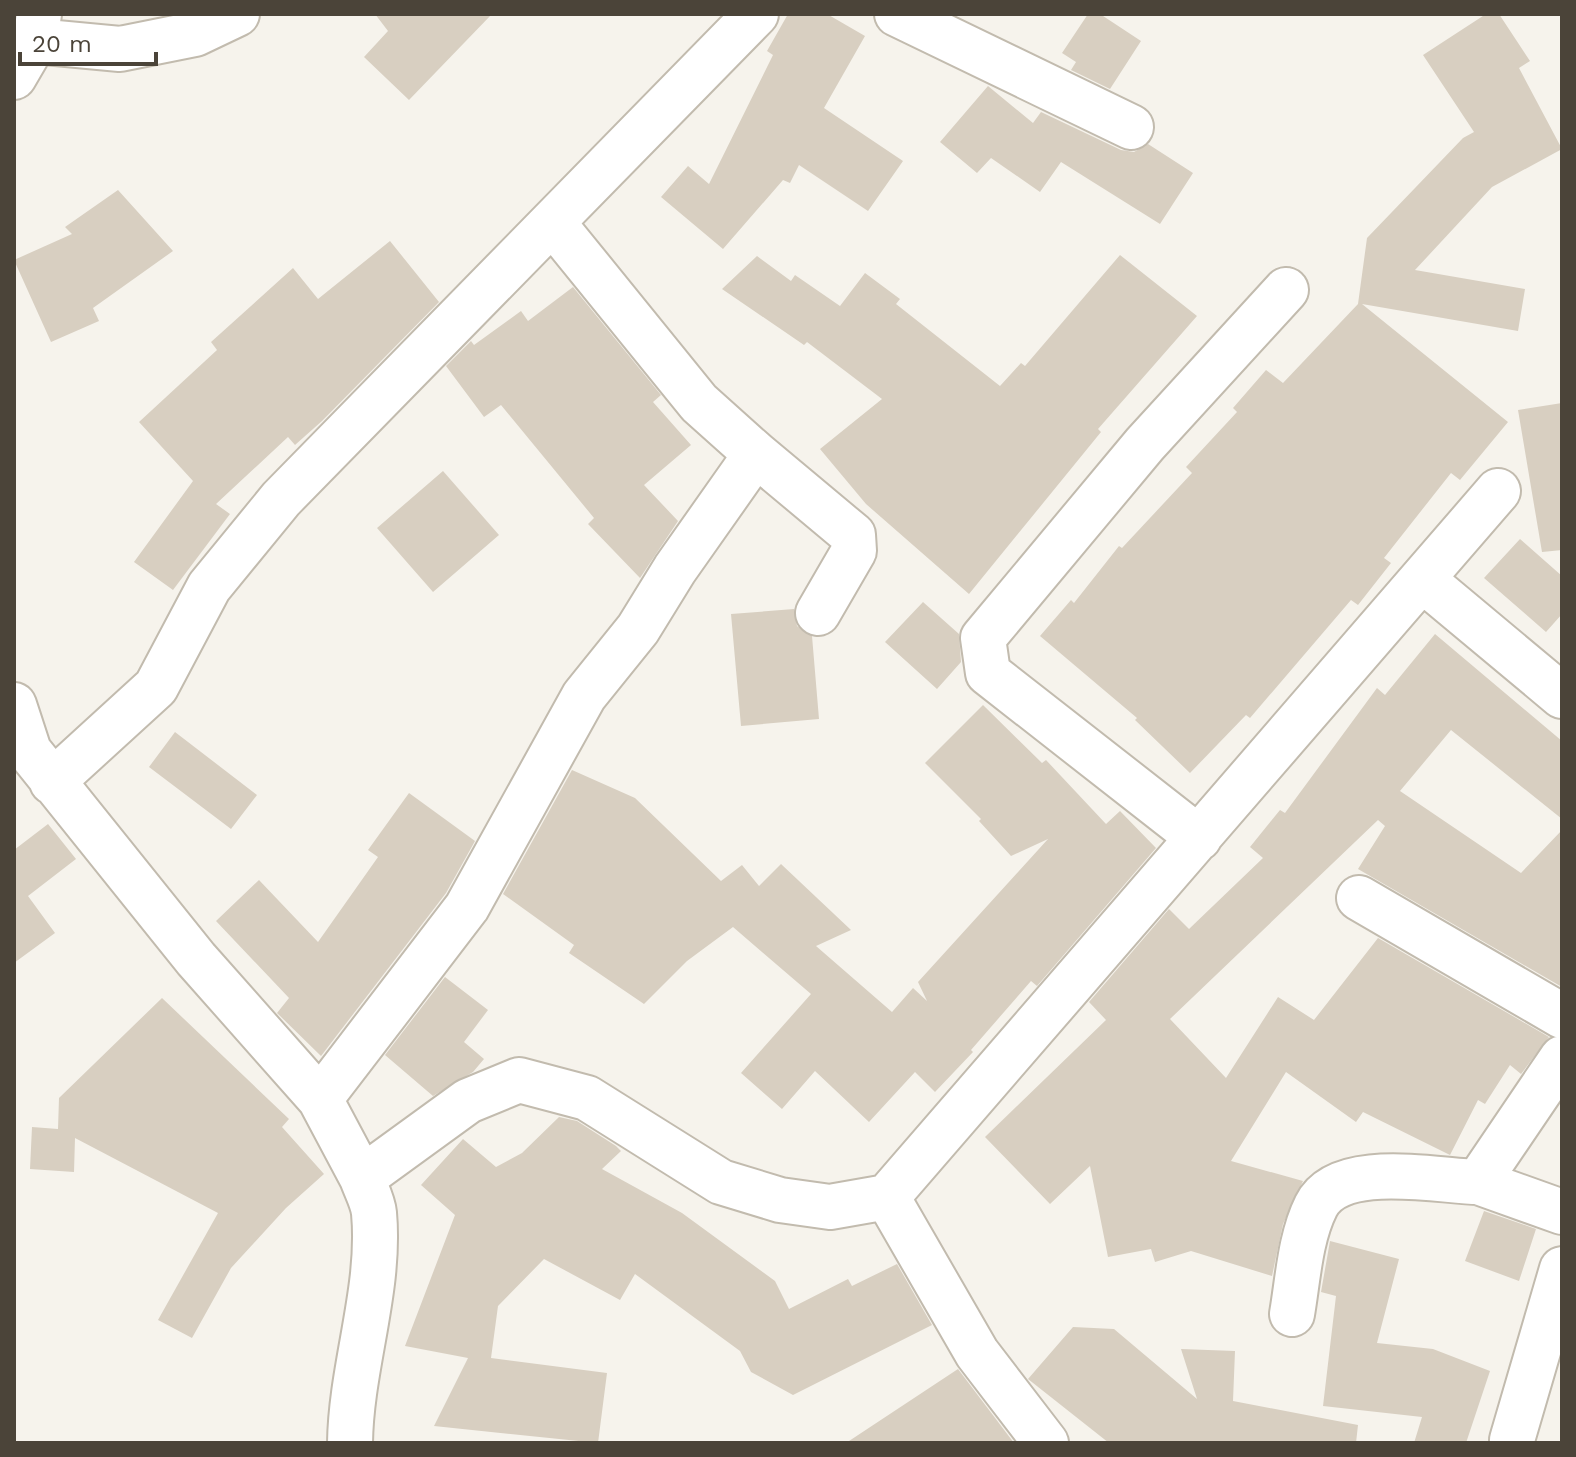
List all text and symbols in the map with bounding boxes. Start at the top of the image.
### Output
scale bar [20,16,156,66]
text: 20 m [32,30,92,58]

